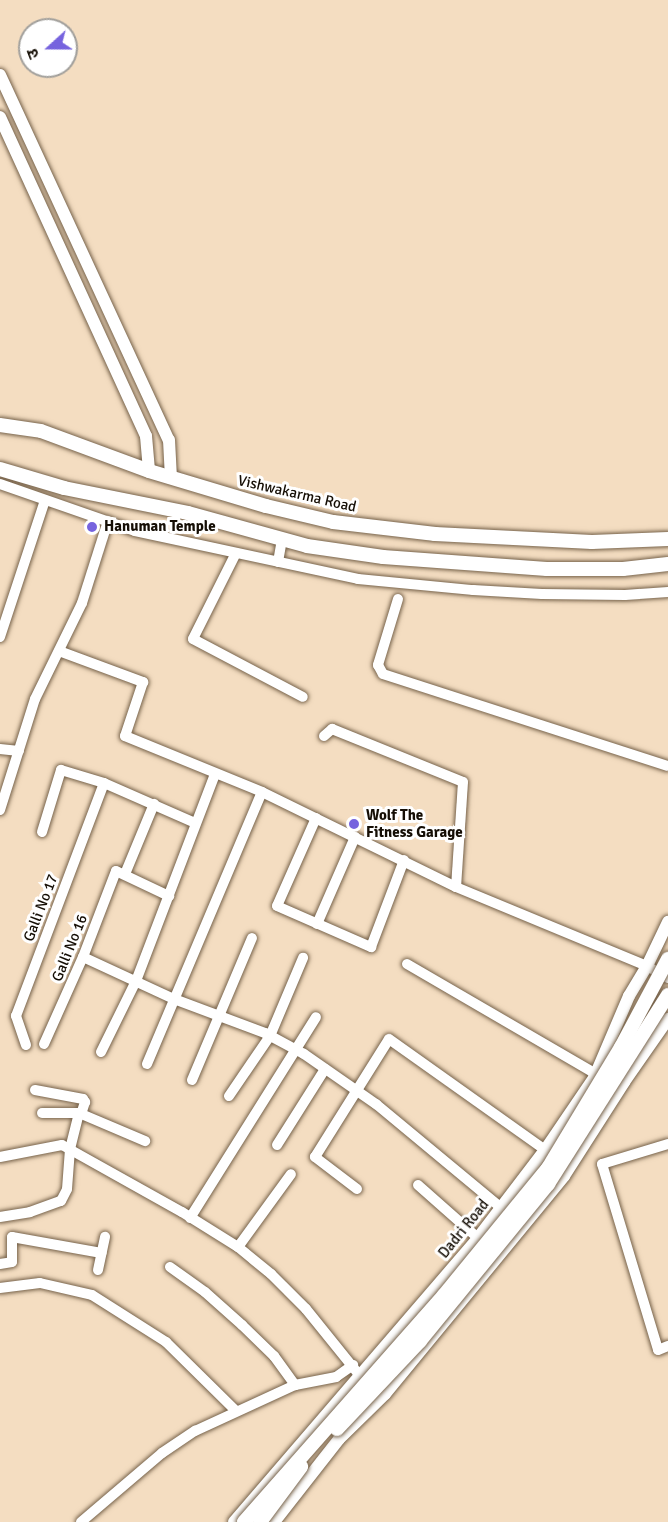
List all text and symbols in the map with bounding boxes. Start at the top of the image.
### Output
north arrow [18,18,78,78]
text: उ [22,46,44,62]
street label: Vishwakarma Road [236,472,358,516]
place label: Hanuman Temple [104,518,216,536]
marker: Hanuman Temple [85,520,99,534]
place label: Wolf The Fitness Garage [366,806,463,841]
marker: Wolf The Fitness Garage [347,817,361,831]
street label: Galli No 17 [20,872,62,944]
street label: Galli No 16 [48,912,92,984]
street label: Dadri Road [435,1196,493,1262]

